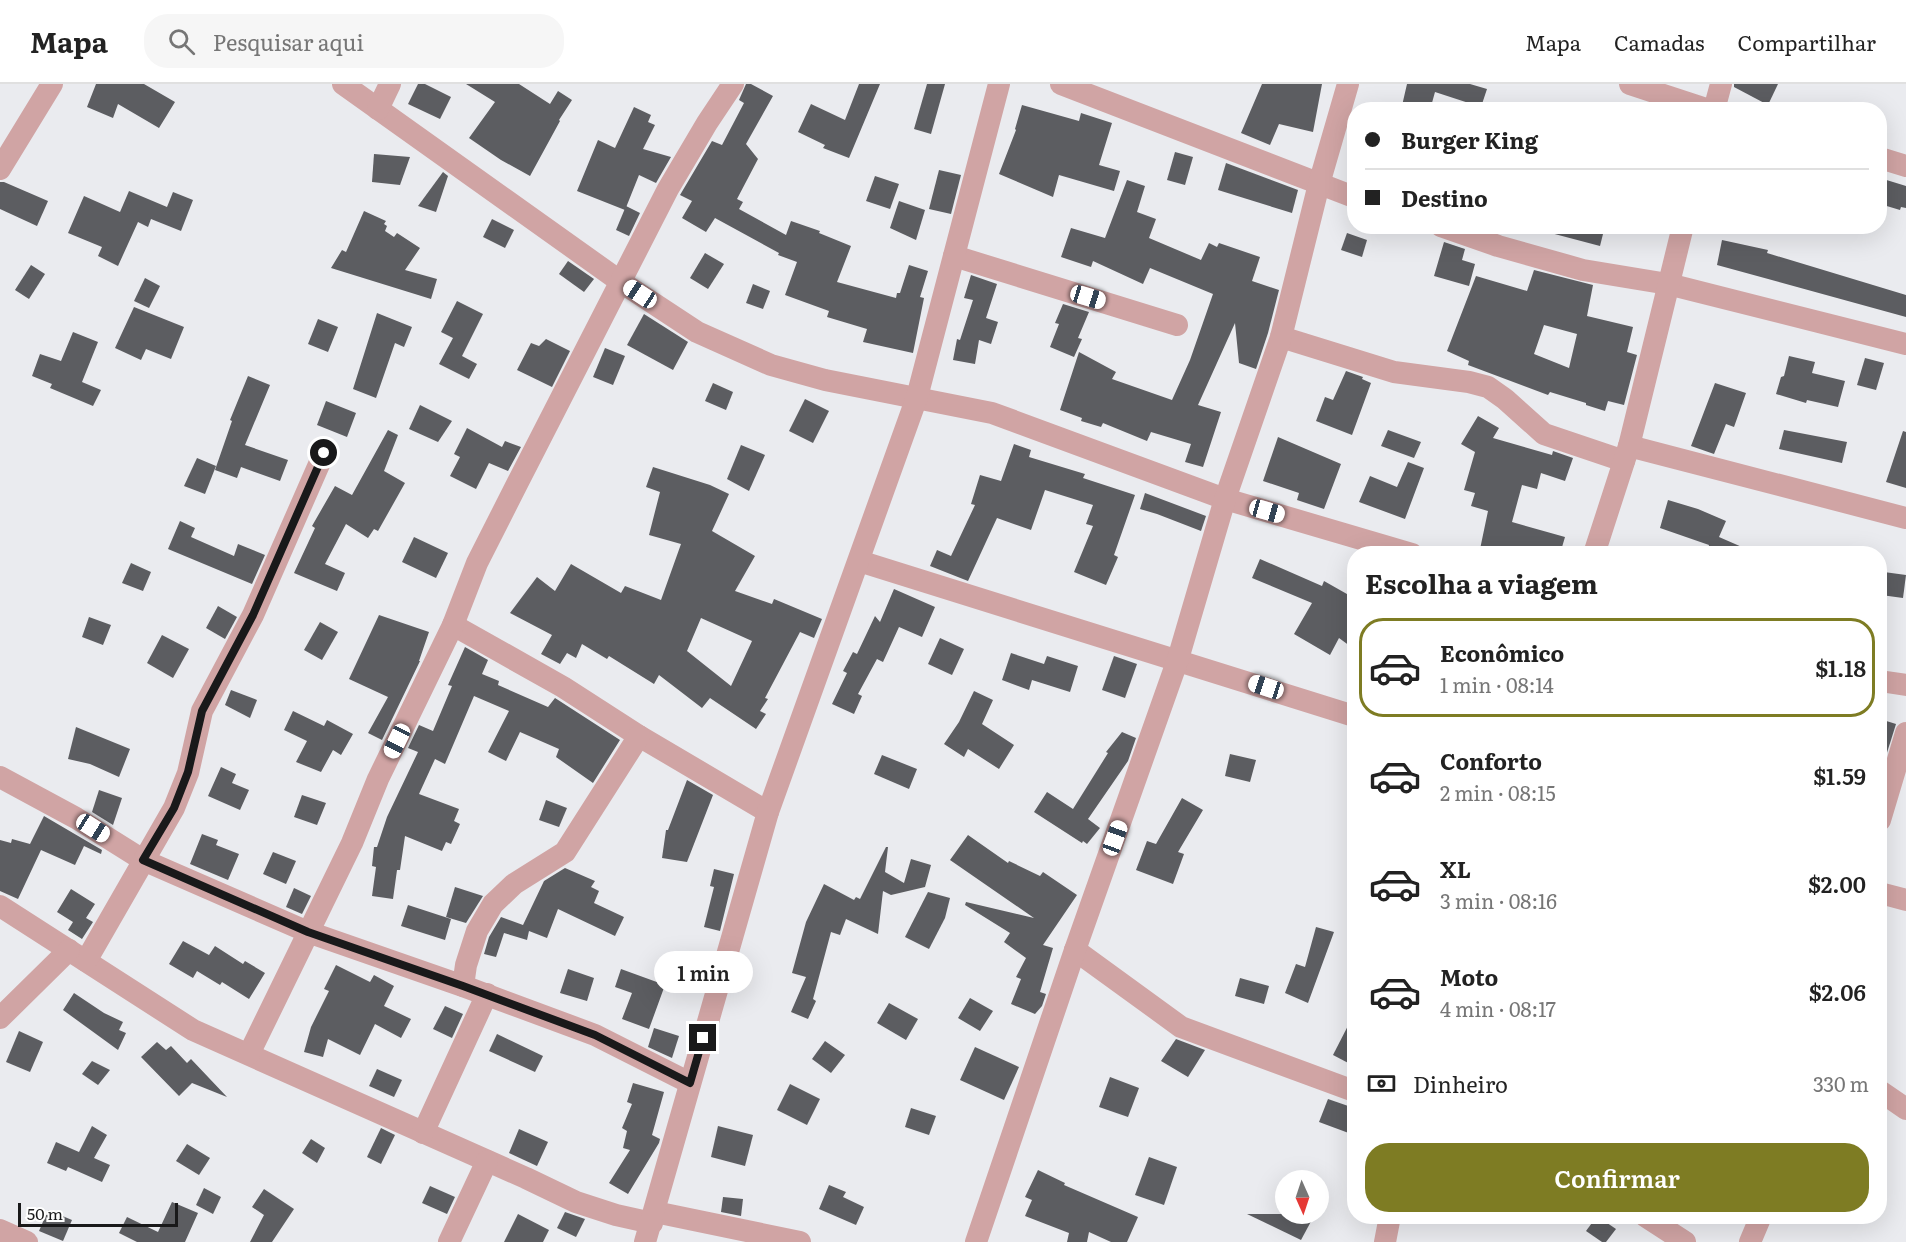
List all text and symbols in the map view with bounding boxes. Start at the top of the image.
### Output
search box [144,14,564,68]
text: Mapa [30,20,108,62]
icon: search [165,25,198,58]
text: Pesquisar aqui [213,25,364,58]
text: Mapa [1525,26,1581,57]
text: Camadas [1614,26,1705,57]
text: Compartilhar [1738,26,1876,57]
text: Burger King [1401,123,1538,156]
text: Destino [1401,181,1488,214]
car [620,277,660,311]
car [1068,283,1108,311]
route start [310,439,337,466]
car [1247,497,1287,525]
text: Escolha a viagem [1365,562,1598,602]
text: Econômico [1440,636,1564,669]
icon: car [1368,641,1422,695]
text: $1.18 [1815,651,1866,684]
text: 1 min · 08:14 [1440,669,1554,699]
car [1246,673,1286,701]
car [381,721,413,761]
text: Conforto [1440,744,1542,777]
icon: car [1368,749,1422,803]
text: $1.59 [1813,759,1866,792]
text: 2 min · 08:15 [1440,777,1556,807]
car [73,811,113,845]
car [1100,818,1130,858]
text: XL [1440,852,1471,885]
icon: car [1368,857,1422,911]
text: $2.00 [1808,867,1866,900]
text: 3 min · 08:16 [1440,885,1557,915]
callout: 1 min [654,951,752,993]
text: 1 min [677,957,730,987]
text: Moto [1440,960,1498,993]
icon: car [1368,965,1422,1019]
text: $2.06 [1809,975,1866,1008]
text: 4 min · 08:17 [1440,993,1556,1023]
route end [689,1024,716,1051]
icon: cash [1365,1067,1398,1100]
text: Dinheiro [1413,1067,1508,1100]
text: 330 m [1813,1068,1869,1098]
button: Confirmar [1365,1143,1869,1212]
north arrow [1275,1170,1329,1224]
map controls [1275,1170,1329,1224]
scale bar [18,1200,178,1228]
text: 50 m [27,1201,63,1225]

